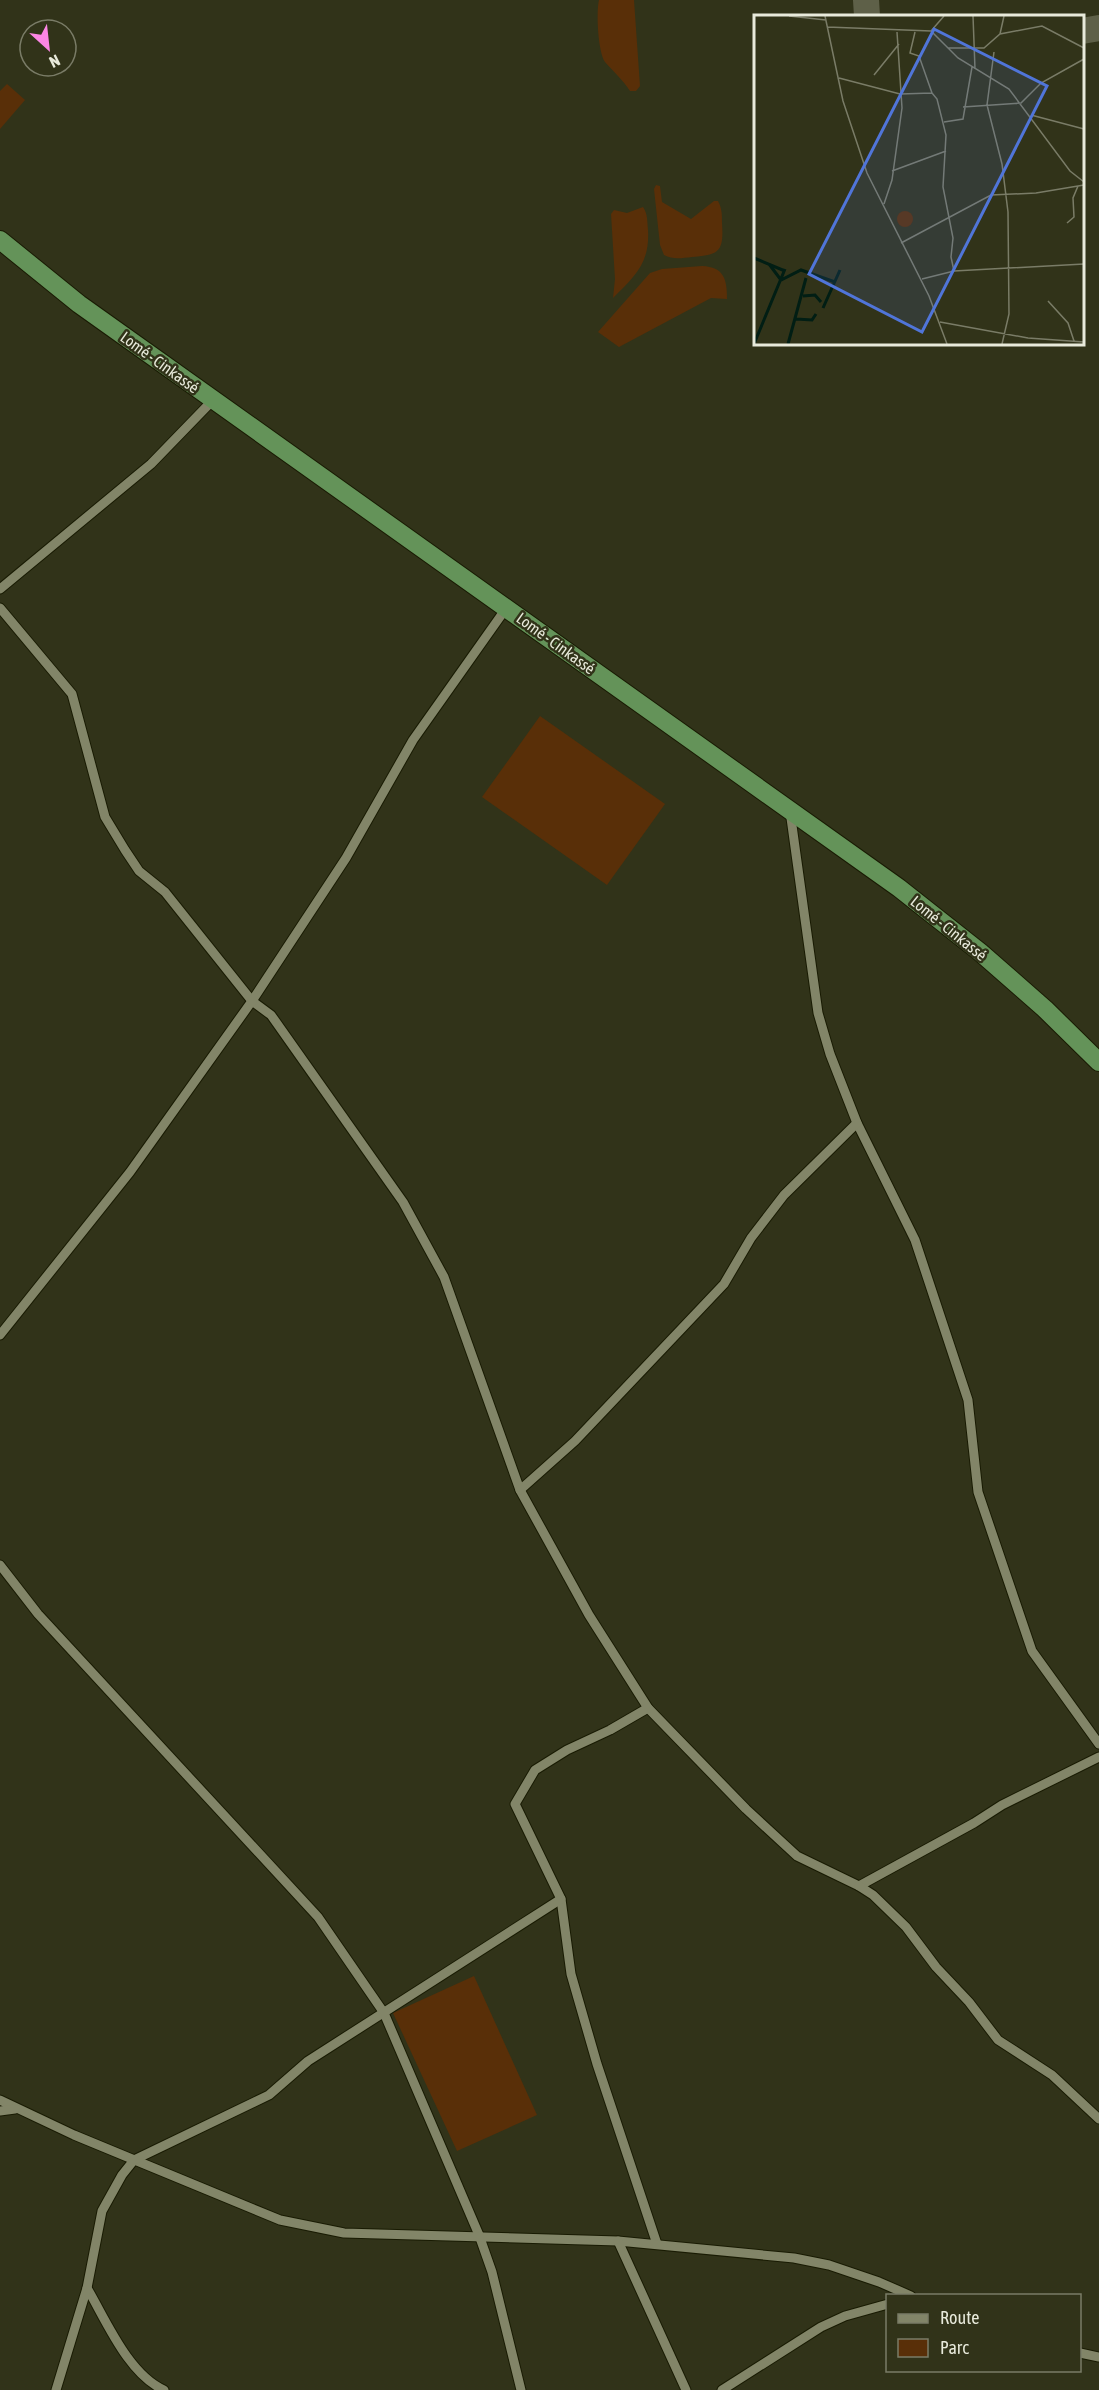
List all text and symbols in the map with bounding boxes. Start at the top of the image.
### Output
inset map [754,15,1084,345]
north arrow [18,18,78,78]
text: N [47,51,63,72]
street label: Lomé - Cinkassé [117,328,203,396]
street label: Lomé - Cinkassé [513,609,599,677]
street label: Lomé - Cinkassé [907,892,991,964]
legend [886,2294,1081,2372]
text: Route [940,2307,979,2328]
text: Parc [940,2337,969,2358]

